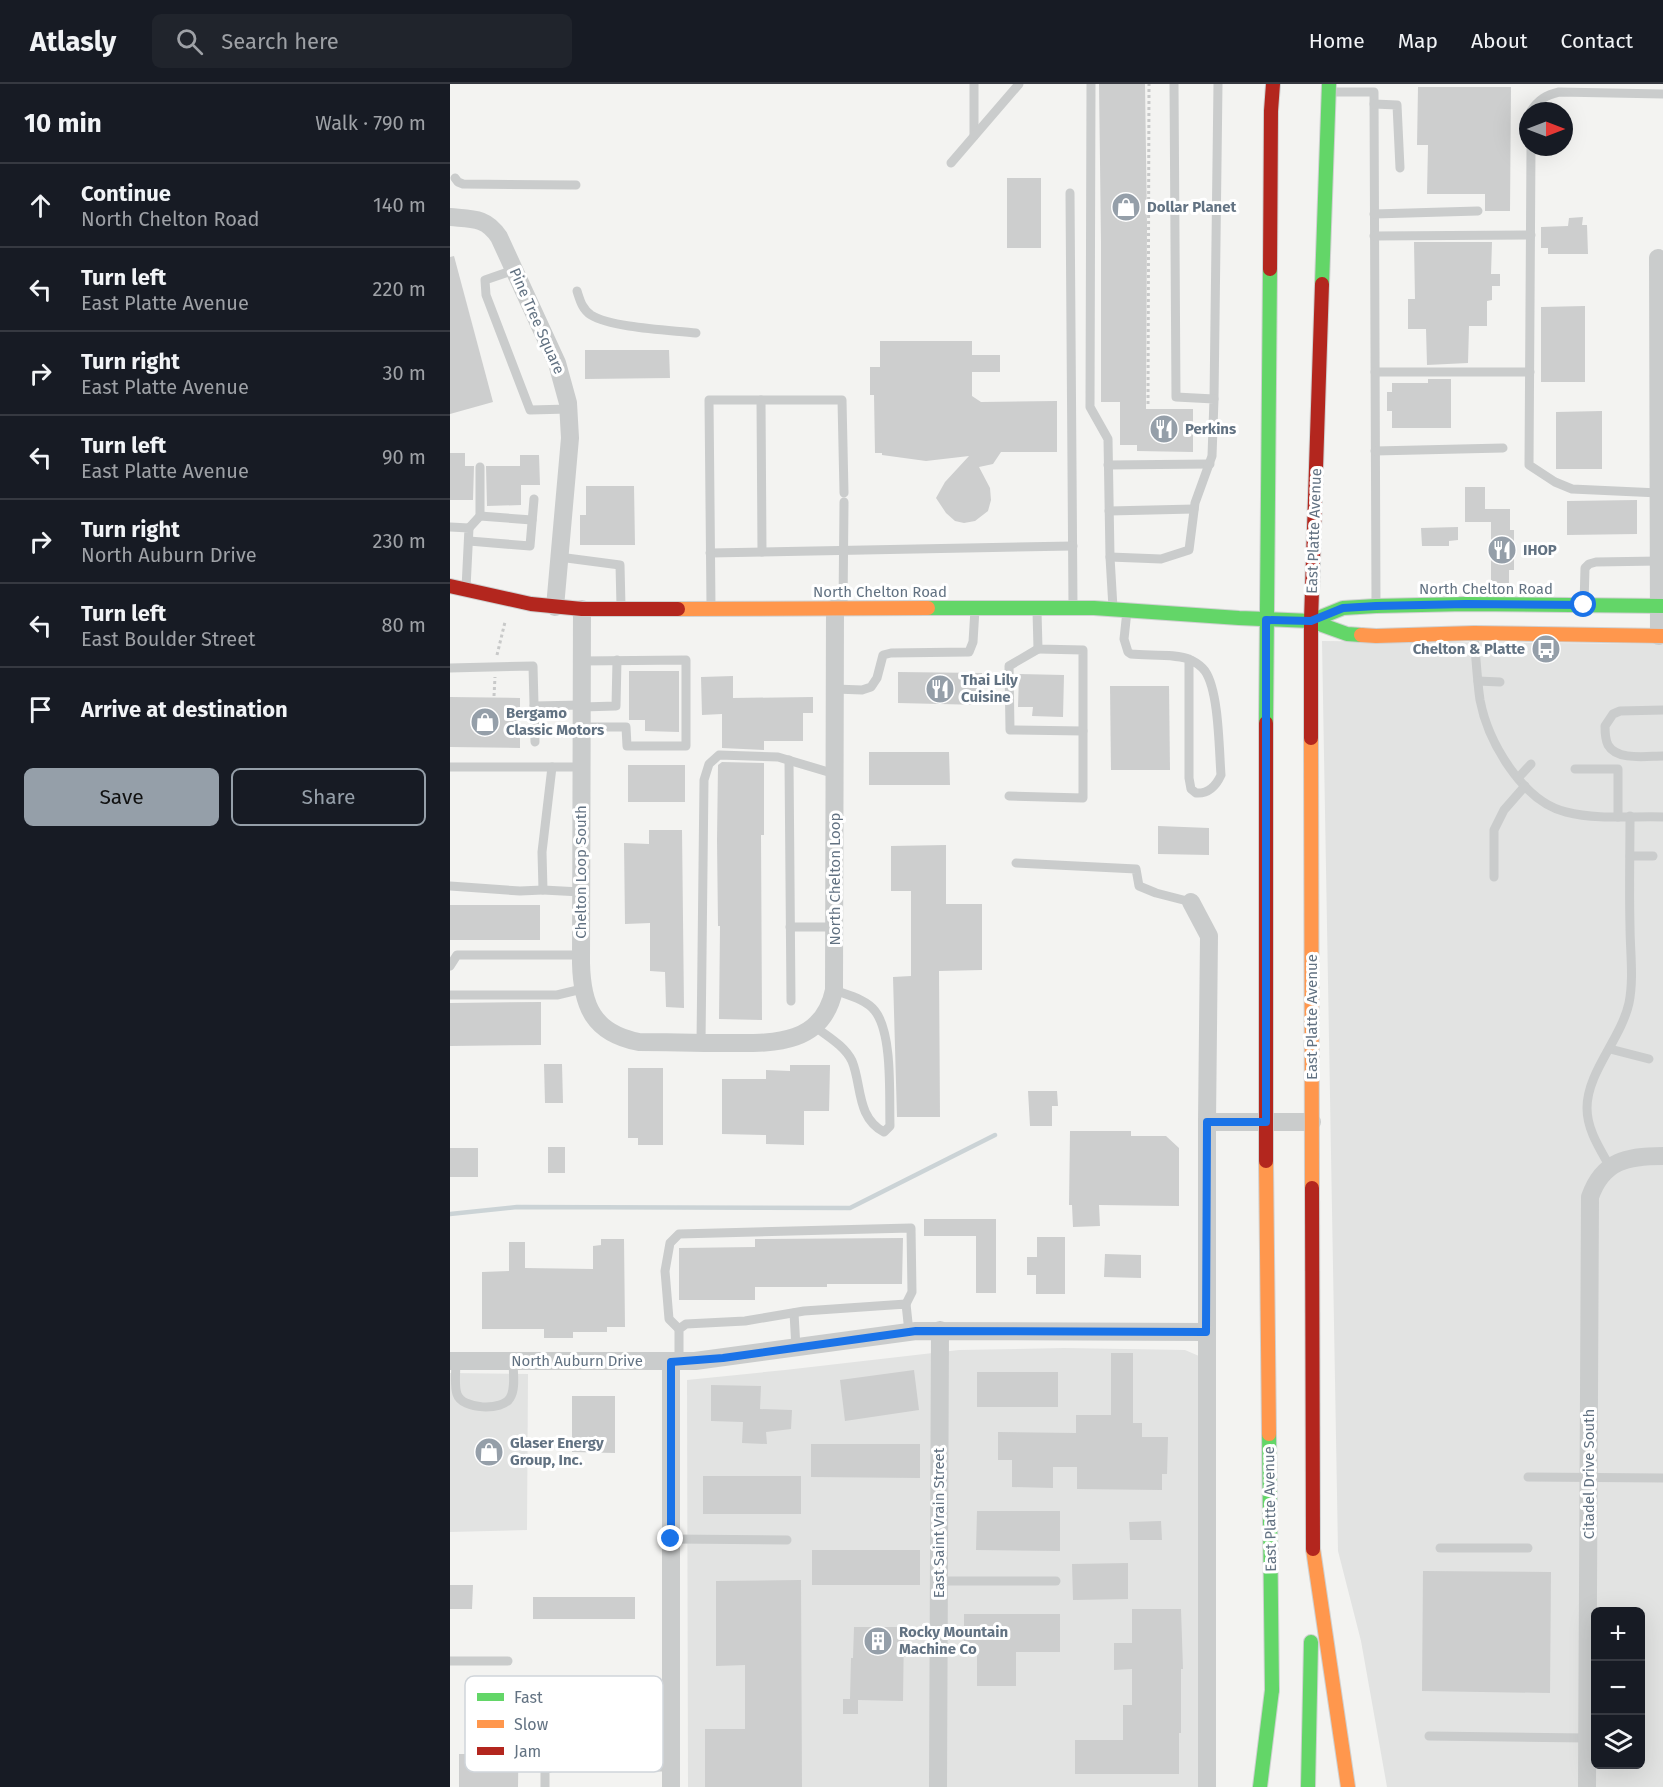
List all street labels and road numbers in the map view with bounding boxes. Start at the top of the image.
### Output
street label: Pine Tree Square [506,265,568,377]
street label: East Platte Avenue [1303,468,1325,594]
street label: North Chelton Road [1419,580,1553,598]
street label: North Chelton Road [813,583,947,601]
street label: Chelton Loop South [572,805,590,939]
street label: North Chelton Loop [826,813,844,945]
street label: East Platte Avenue [1303,954,1321,1080]
street label: North Auburn Drive [511,1352,643,1370]
street label: Citadel Drive South [1580,1409,1598,1539]
street label: East Platte Avenue [1260,1446,1280,1572]
street label: East Saint Vrain Street [930,1447,948,1598]

